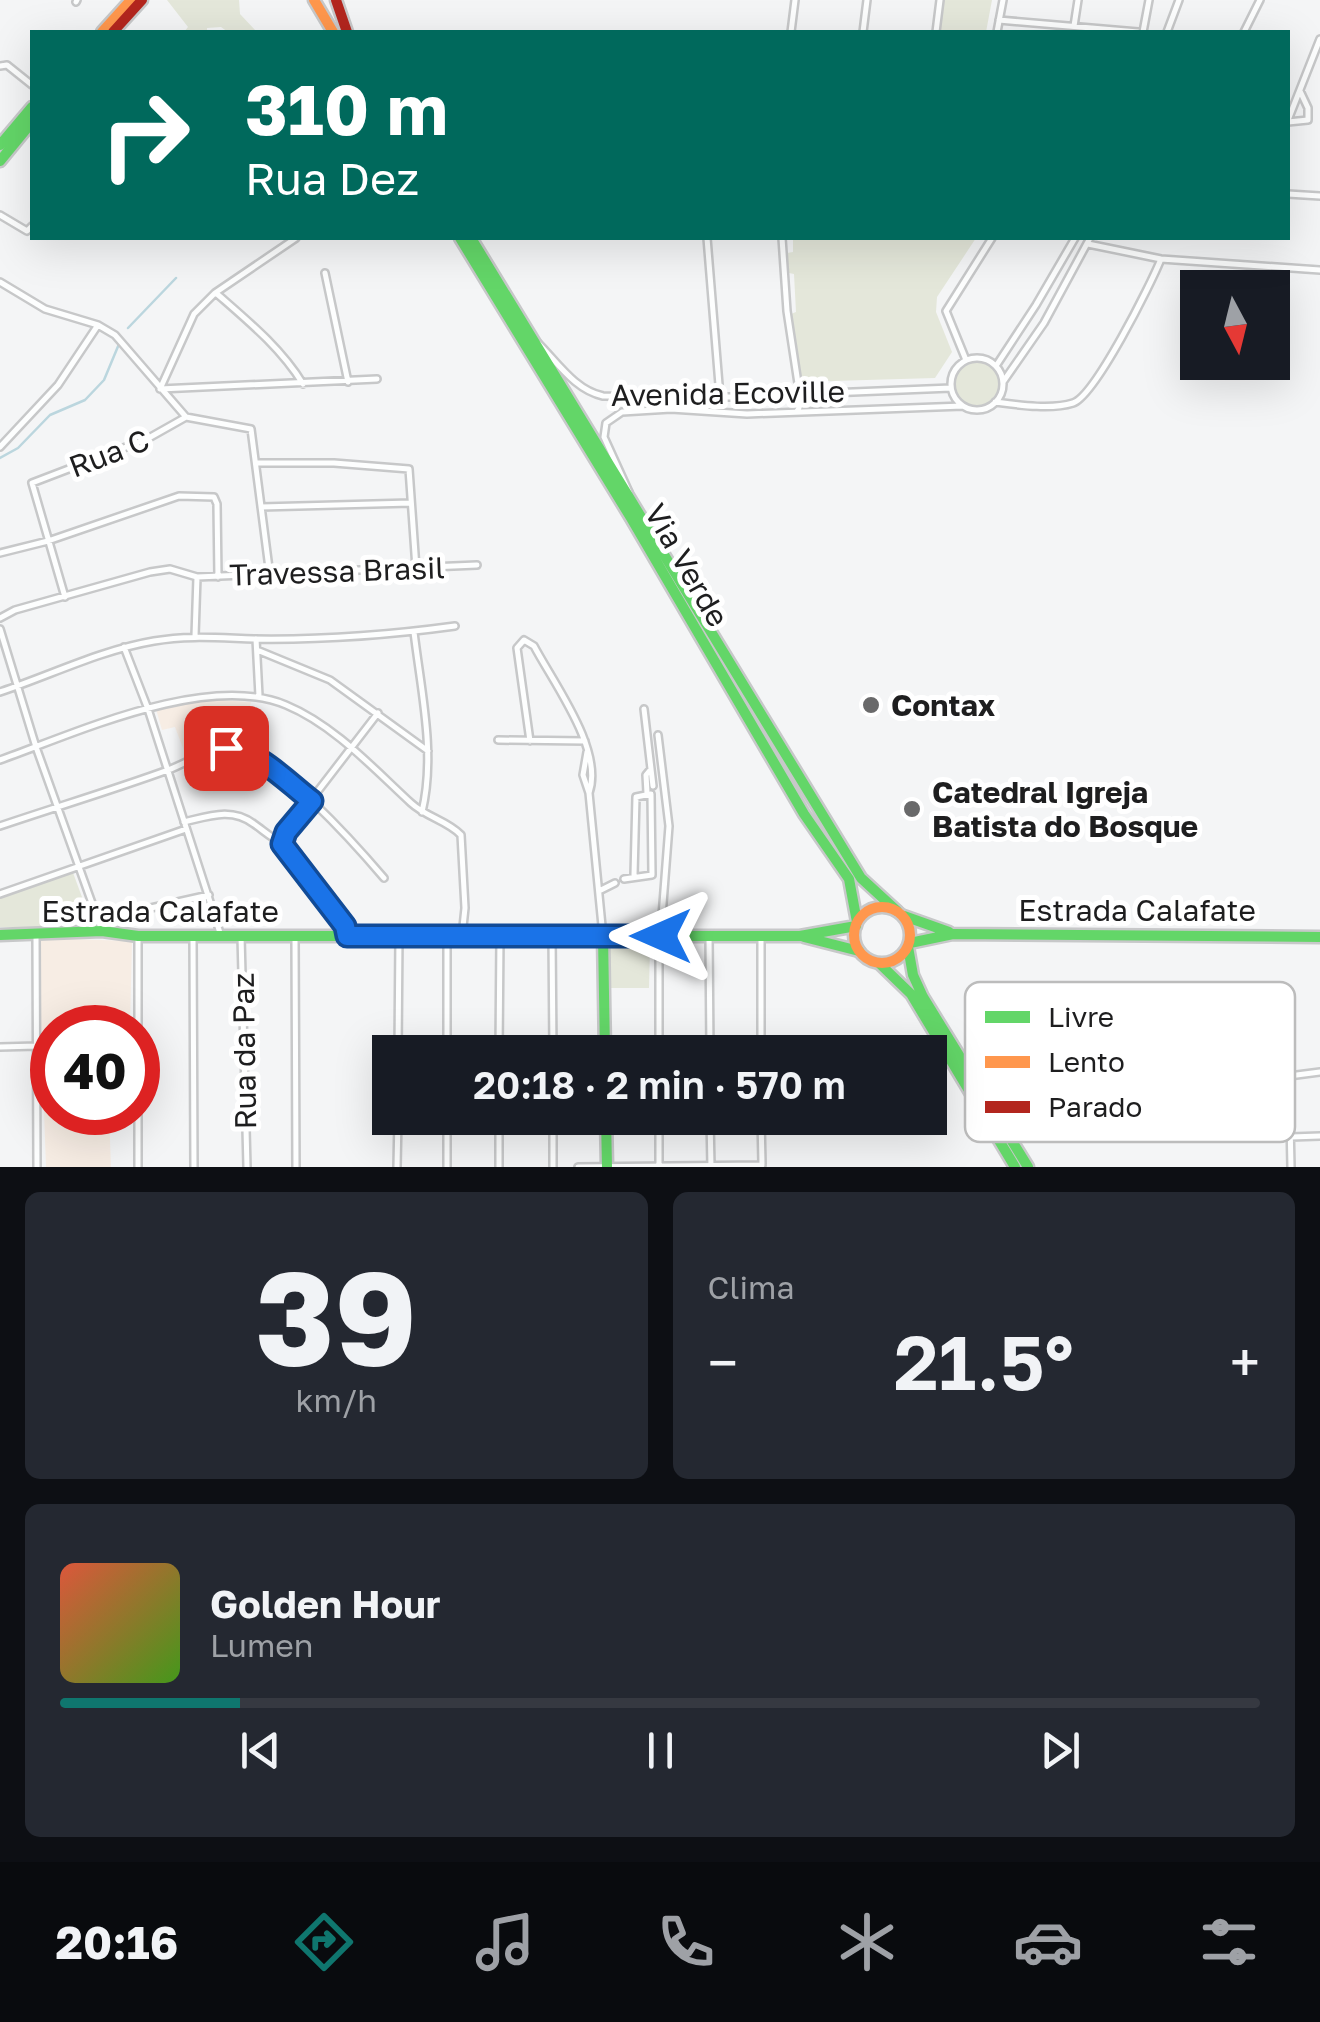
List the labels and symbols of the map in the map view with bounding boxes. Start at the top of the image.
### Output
north arrow [1180,270,1290,380]
street label: Avenida Ecoville [611,373,845,413]
street label: Rua C [64,421,154,485]
street label: Via Verde [638,497,736,633]
street label: Travessa Brasil [229,549,445,593]
place label: Contax [891,687,996,723]
marker: Contax [860,694,882,716]
pin [184,706,269,791]
place label: Catedral Igreja Batista do Bosque [932,774,1198,844]
marker: Catedral Igreja Batista do Bosque [901,798,923,820]
position arrow [609,884,713,988]
street label: Estrada Calafate [1018,892,1256,928]
street label: Estrada Calafate [41,893,279,929]
street label: Rua da Paz [225,972,263,1130]
legend [965,982,1295,1142]
text: Livre [1048,1000,1114,1033]
speed limit sign: 40 [30,1005,160,1135]
text: Lento [1048,1045,1125,1078]
text: Parado [1048,1090,1142,1123]

